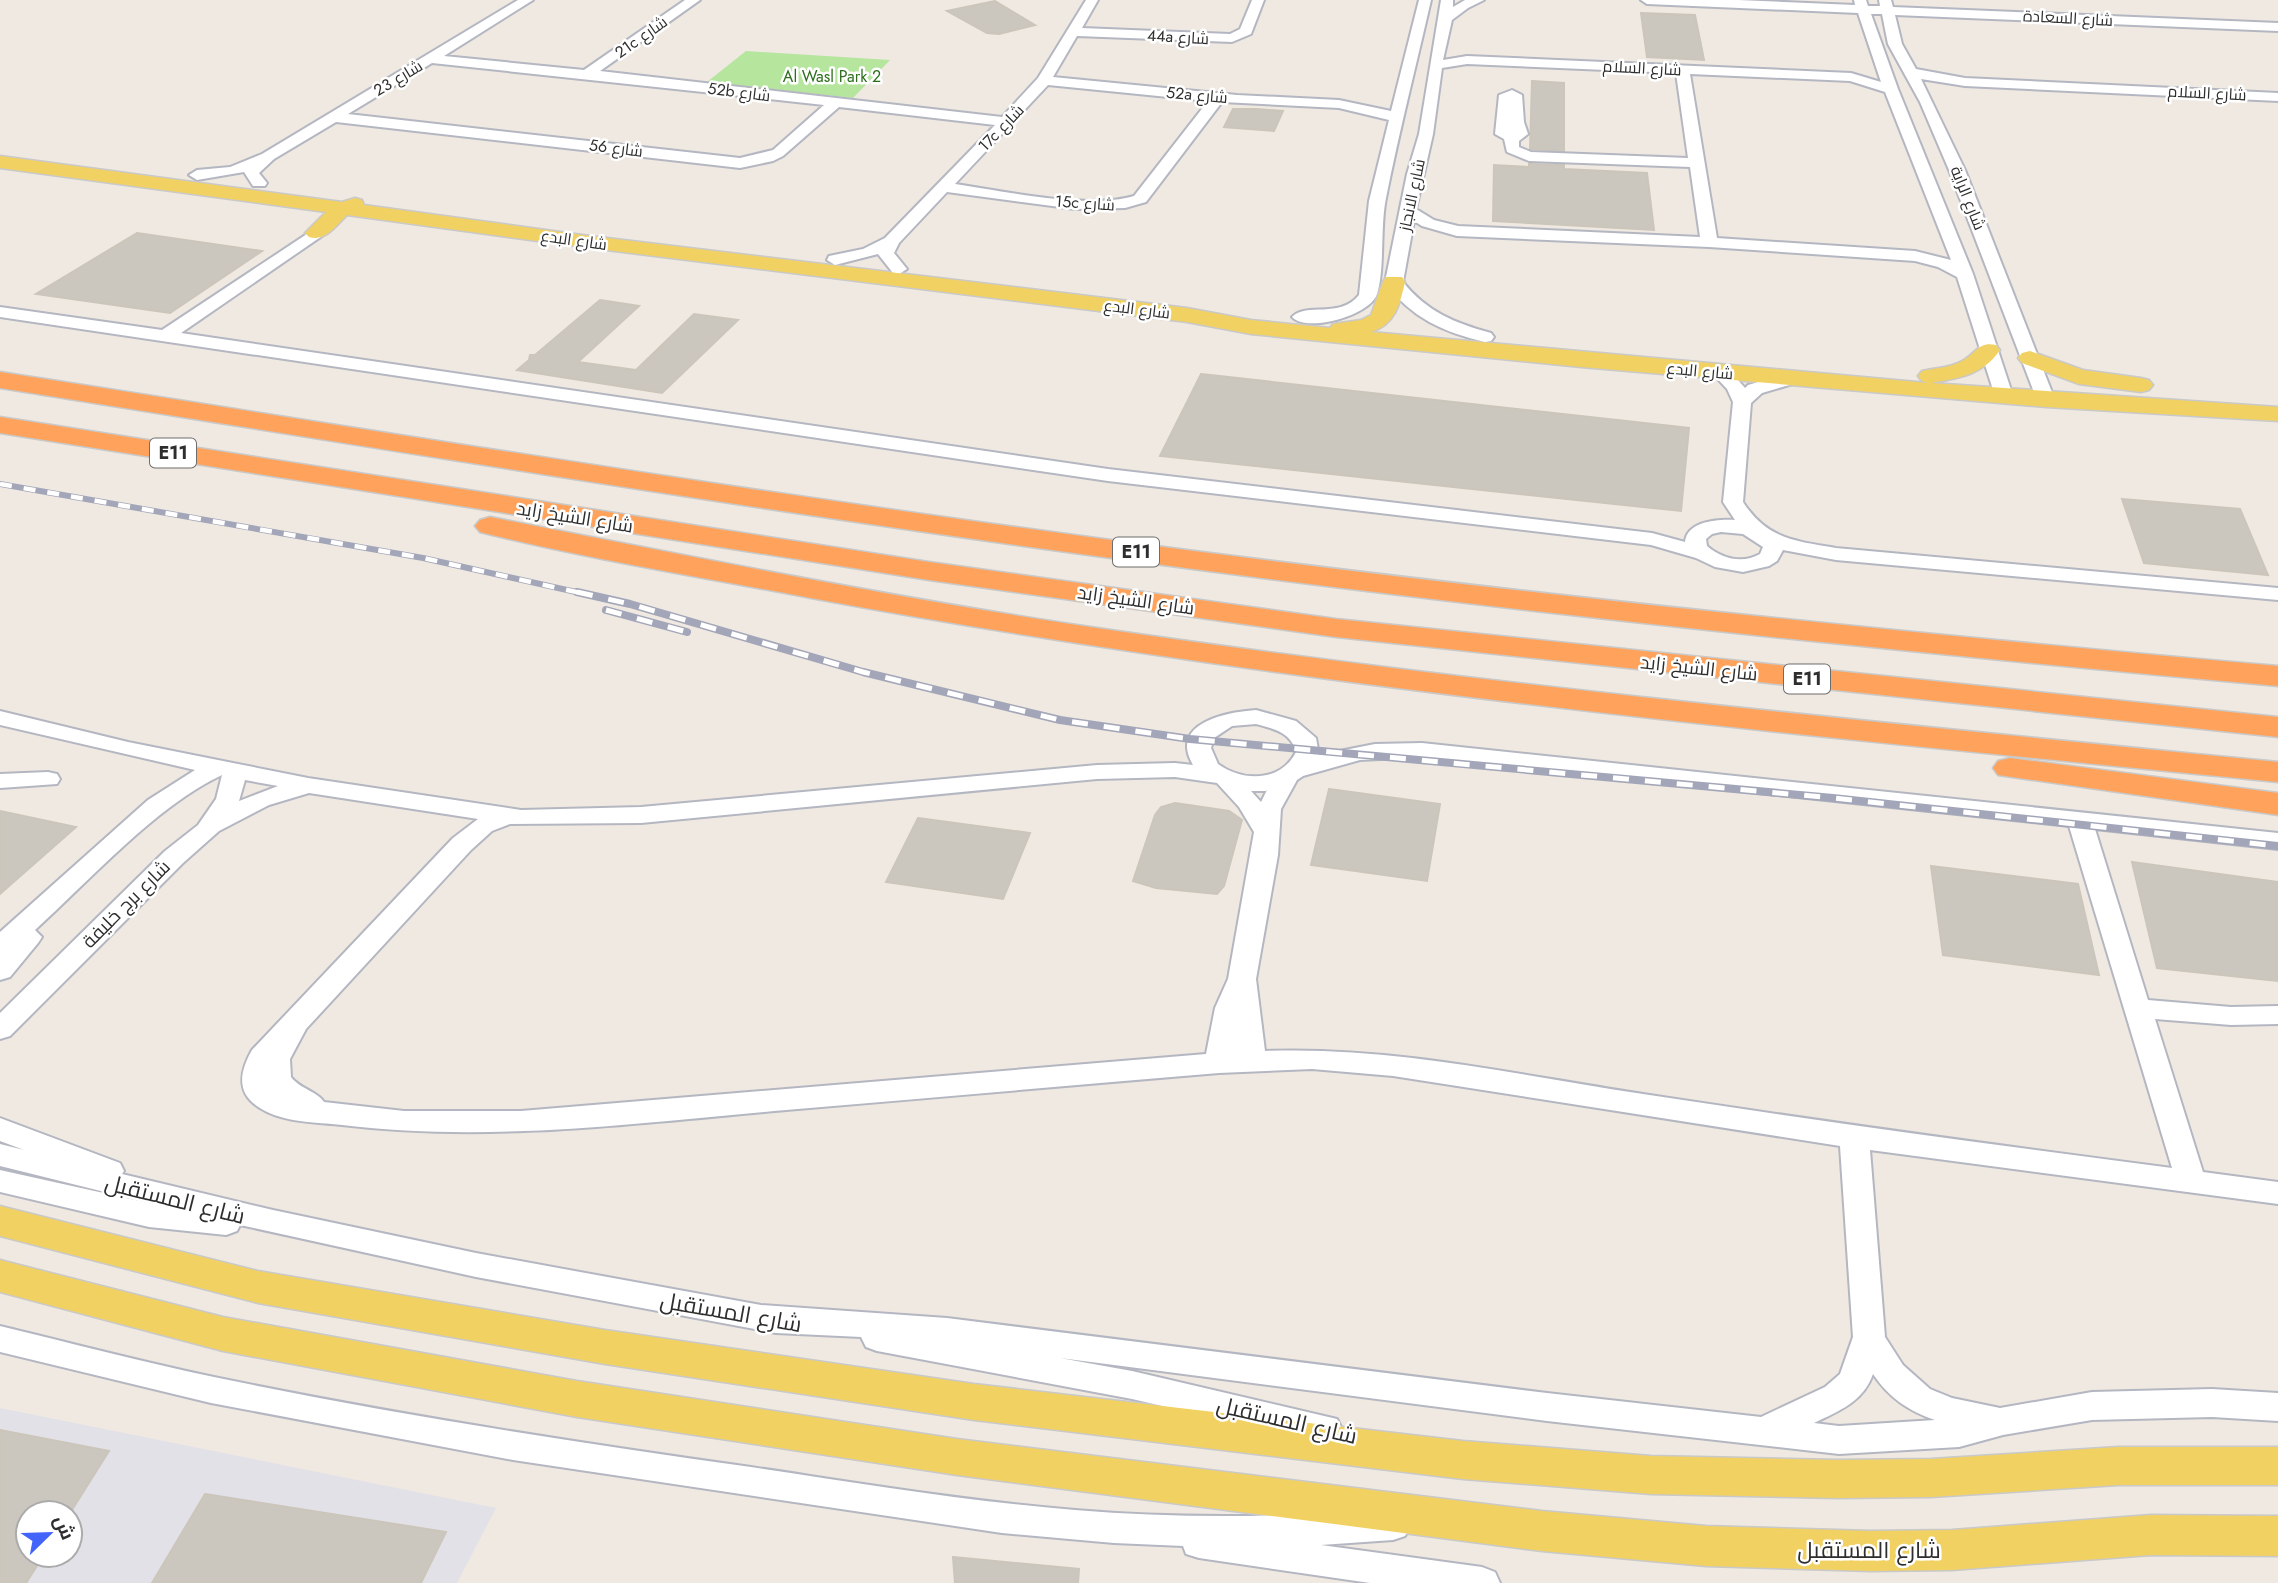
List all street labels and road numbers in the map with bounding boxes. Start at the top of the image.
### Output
street label: شارع السعادة [2022,4,2114,32]
street label: 21c شارع [610,10,672,64]
street label: 44a شارع [1146,24,1210,50]
street label: شارع 23 [369,54,427,102]
street label: شارع السلام [1602,54,1682,82]
street label: 52b شارع [706,77,772,107]
street label: شارع السلام [2167,79,2247,107]
street label: 52a شارع [1165,81,1229,109]
street label: 17c شارع [973,99,1029,157]
street label: شارع 56 [588,133,644,163]
street label: شارع الانجاز [1393,157,1431,234]
street label: شارع الراية [1945,163,1991,233]
street label: 15c شارع [1054,189,1116,217]
street label: شارع البدع [539,224,609,256]
street label: شارع البدع [1103,294,1171,324]
street label: شارع البدع [1666,357,1734,385]
road number: E11 [150,438,196,467]
street label: شارع الشيخ زايد [515,494,635,540]
road number: E11 [1113,538,1159,566]
street label: شارع الشيخ زايد [1076,578,1196,622]
street label: شارع الشيخ زايد [1639,648,1759,688]
road number: E11 [1784,664,1830,694]
street label: شارع برج خليفة [76,854,176,954]
street label: شارع المستقبل [101,1165,249,1233]
street label: شارع المستقبل [657,1283,805,1341]
street label: شارع المستقبل [1213,1387,1361,1453]
street label: شارع المستقبل [1797,1533,1941,1567]

